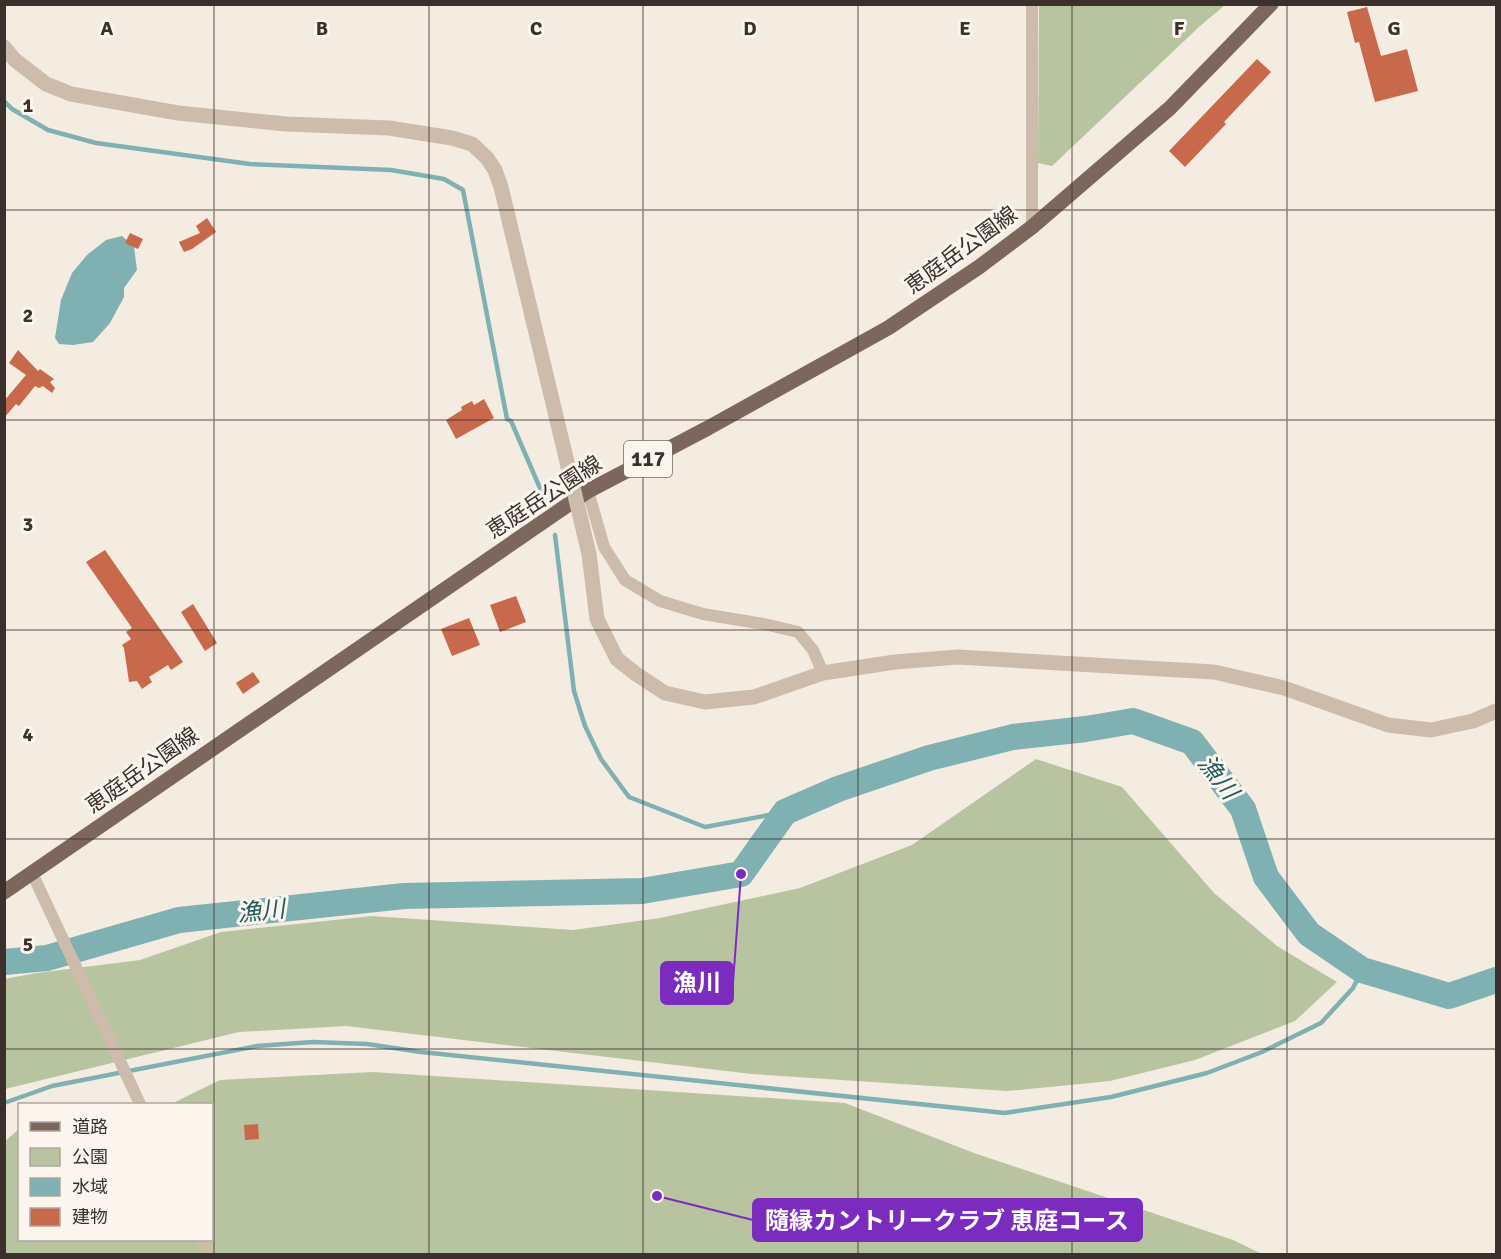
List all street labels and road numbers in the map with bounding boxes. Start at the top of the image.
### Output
street label: 恵庭岳公園線 [900,200,1022,300]
road number: 117 [624,441,672,477]
street label: 恵庭岳公園線 [481,450,607,544]
street label: 恵庭岳公園線 [80,721,204,819]

